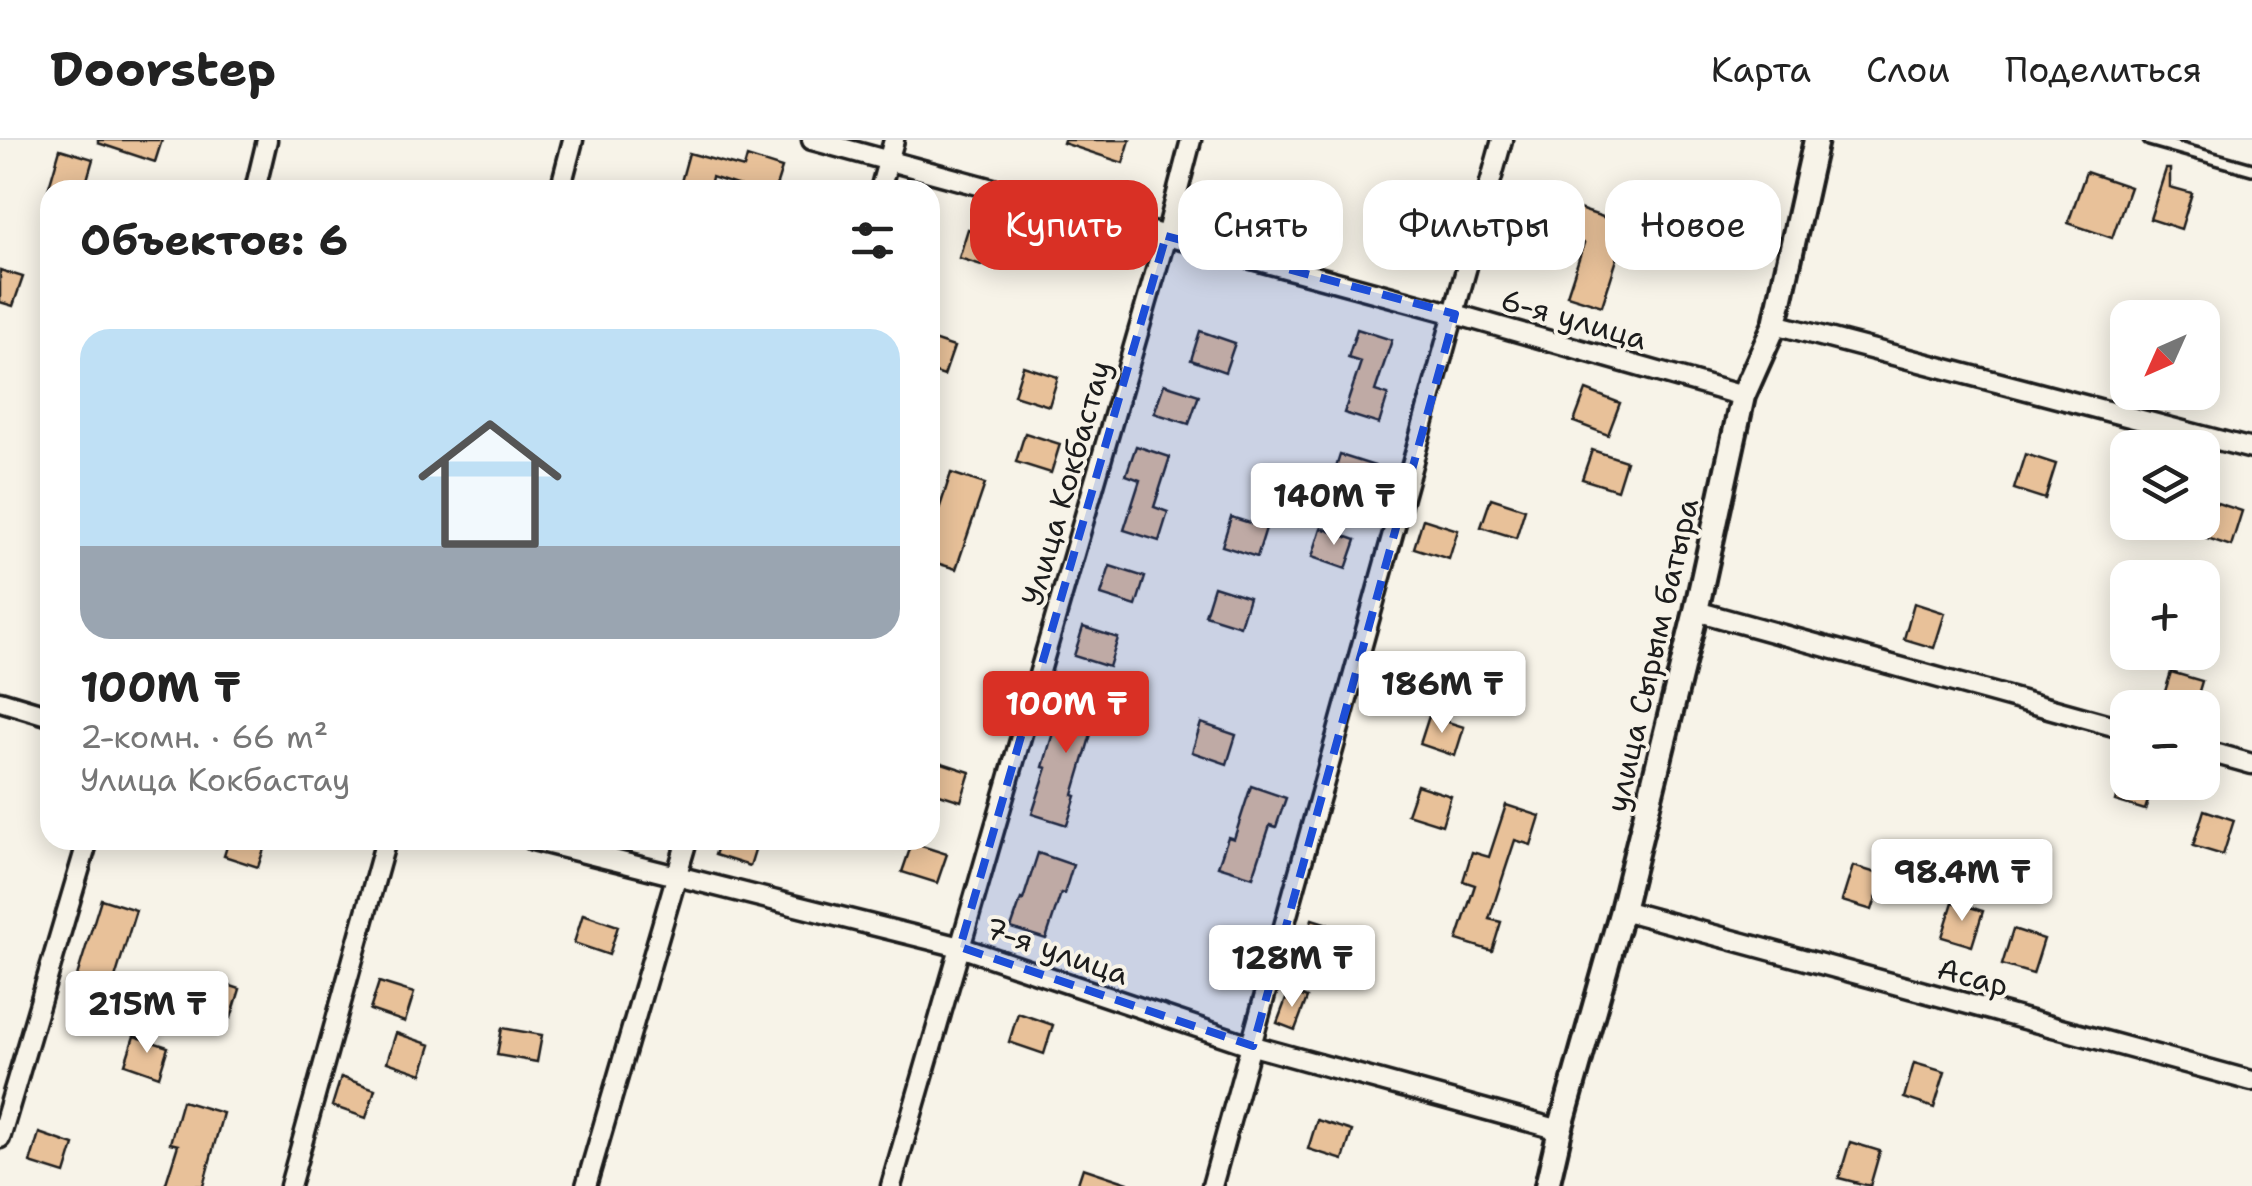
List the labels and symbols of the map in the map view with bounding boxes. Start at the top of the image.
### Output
street label: 6-я улица [1496,279,1652,360]
north arrow [2110,300,2220,410]
street label: Улица Кокбастау [1011,356,1121,610]
pin: 140M ₸ [1253,463,1415,548]
street label: улица Сырым батыра [1596,494,1708,816]
pin: 186M ₸ [1361,651,1523,736]
pin: 100M ₸ [985,671,1147,756]
pin: 98.4M ₸ [1870,839,2054,924]
street label: 7-я улица [980,907,1135,995]
pin: 128M ₸ [1211,925,1373,1010]
street label: Асар [1933,948,2013,1006]
pin: 215M ₸ [66,971,228,1056]

